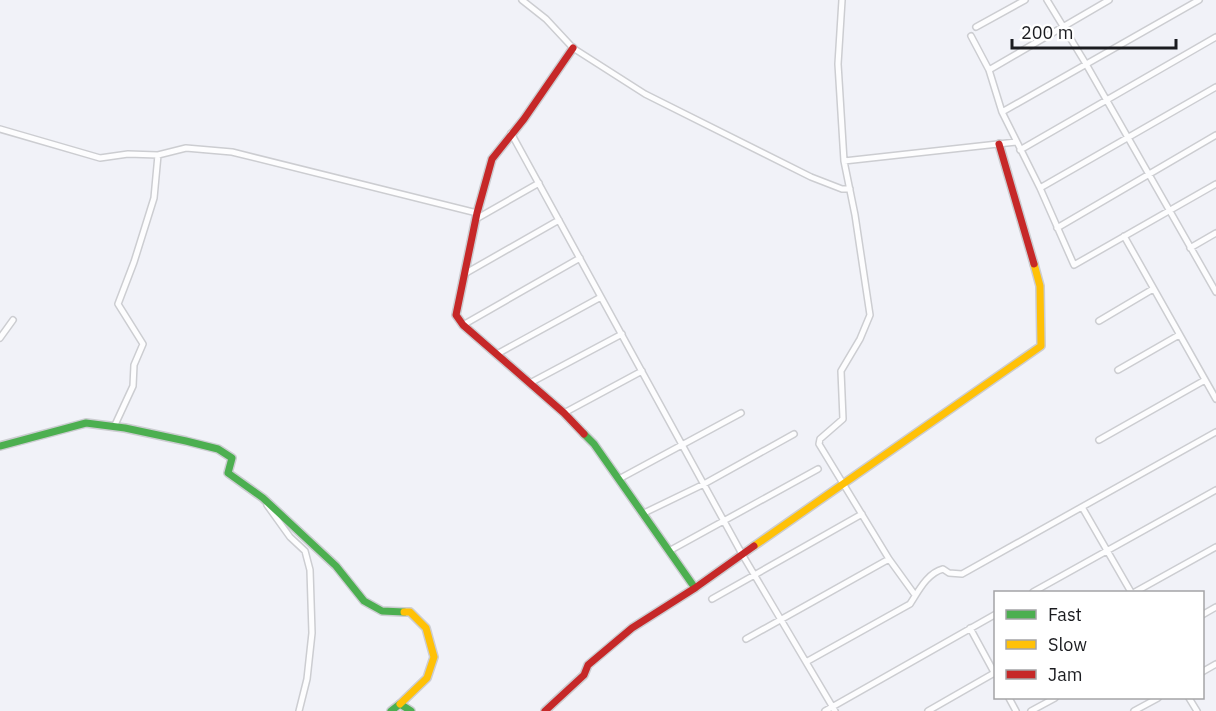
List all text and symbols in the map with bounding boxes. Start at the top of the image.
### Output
scale bar [1012,12,1176,50]
text: 200 m [1021,21,1073,44]
legend [994,591,1204,699]
text: Fast [1048,603,1082,626]
text: Slow [1048,633,1087,656]
text: Jam [1048,663,1083,686]

